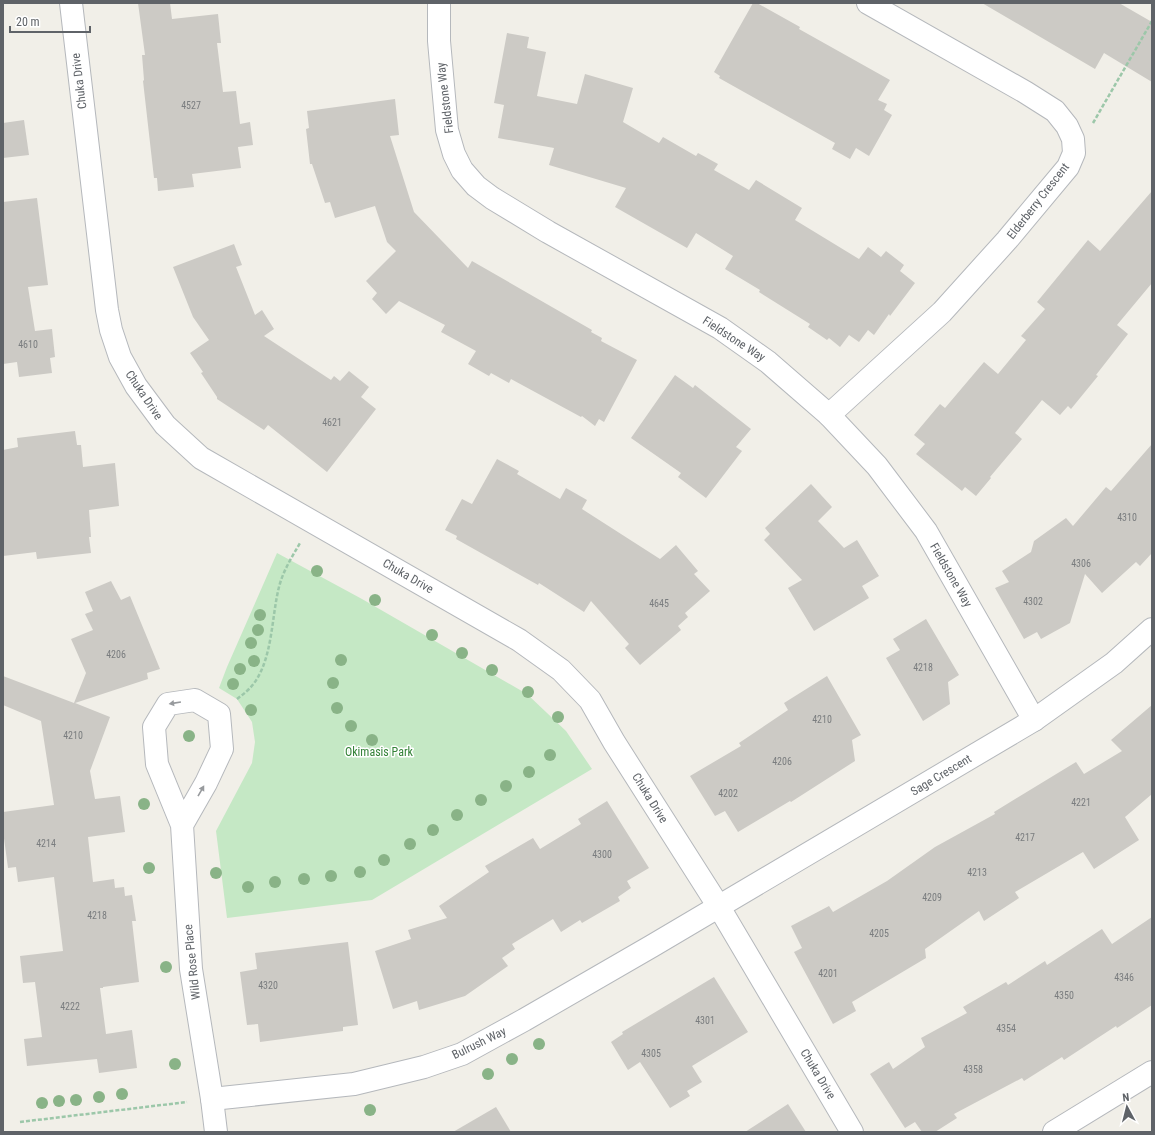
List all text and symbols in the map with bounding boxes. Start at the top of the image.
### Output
scale bar [10,8,90,34]
text: 20 m [16,15,40,29]
street label: Chuka Drive [69,52,89,110]
street label: Fieldstone Way [434,62,456,134]
house number: 4527 [181,100,201,111]
street label: Elderberry Crescent [1004,160,1072,242]
street label: Fieldstone Way [700,314,768,364]
house number: 4610 [18,339,38,350]
street label: Chuka Drive [122,368,166,423]
house number: 4621 [322,417,342,428]
house number: 4310 [1117,512,1137,523]
street label: Fieldstone Way [927,540,975,610]
street label: Chuka Drive [380,556,436,596]
house number: 4306 [1071,558,1091,569]
house number: 4302 [1023,596,1043,607]
house number: 4645 [649,598,669,609]
house number: 4206 [106,649,126,660]
house number: 4218 [913,662,933,673]
one-way arrow [169,700,181,706]
house number: 4210 [812,714,832,725]
house number: 4210 [63,730,83,741]
park label: Okimasis Park [345,745,414,759]
street label: Sage Crescent [908,751,974,799]
house number: 4206 [772,756,792,767]
street label: Chuka Drive [629,770,671,826]
one-way arrow [198,785,205,797]
house number: 4202 [718,788,738,799]
house number: 4221 [1071,797,1091,808]
house number: 4217 [1015,832,1035,843]
house number: 4214 [36,838,56,849]
house number: 4300 [592,849,612,860]
house number: 4213 [967,867,987,878]
house number: 4209 [922,892,942,903]
house number: 4218 [87,910,107,921]
street label: Wild Rose Place [181,923,203,1000]
house number: 4205 [869,928,889,939]
house number: 4201 [818,968,838,979]
house number: 4346 [1114,972,1134,983]
house number: 4320 [258,980,278,991]
house number: 4350 [1054,990,1074,1001]
house number: 4222 [60,1001,80,1012]
house number: 4301 [695,1015,715,1026]
house number: 4354 [996,1023,1016,1034]
street label: Bulrush Way [450,1024,508,1062]
street label: Chuka Drive [798,1046,839,1102]
house number: 4305 [641,1048,661,1059]
house number: 4358 [963,1064,983,1075]
north arrow [1107,1087,1147,1127]
text: N [1122,1091,1130,1104]

